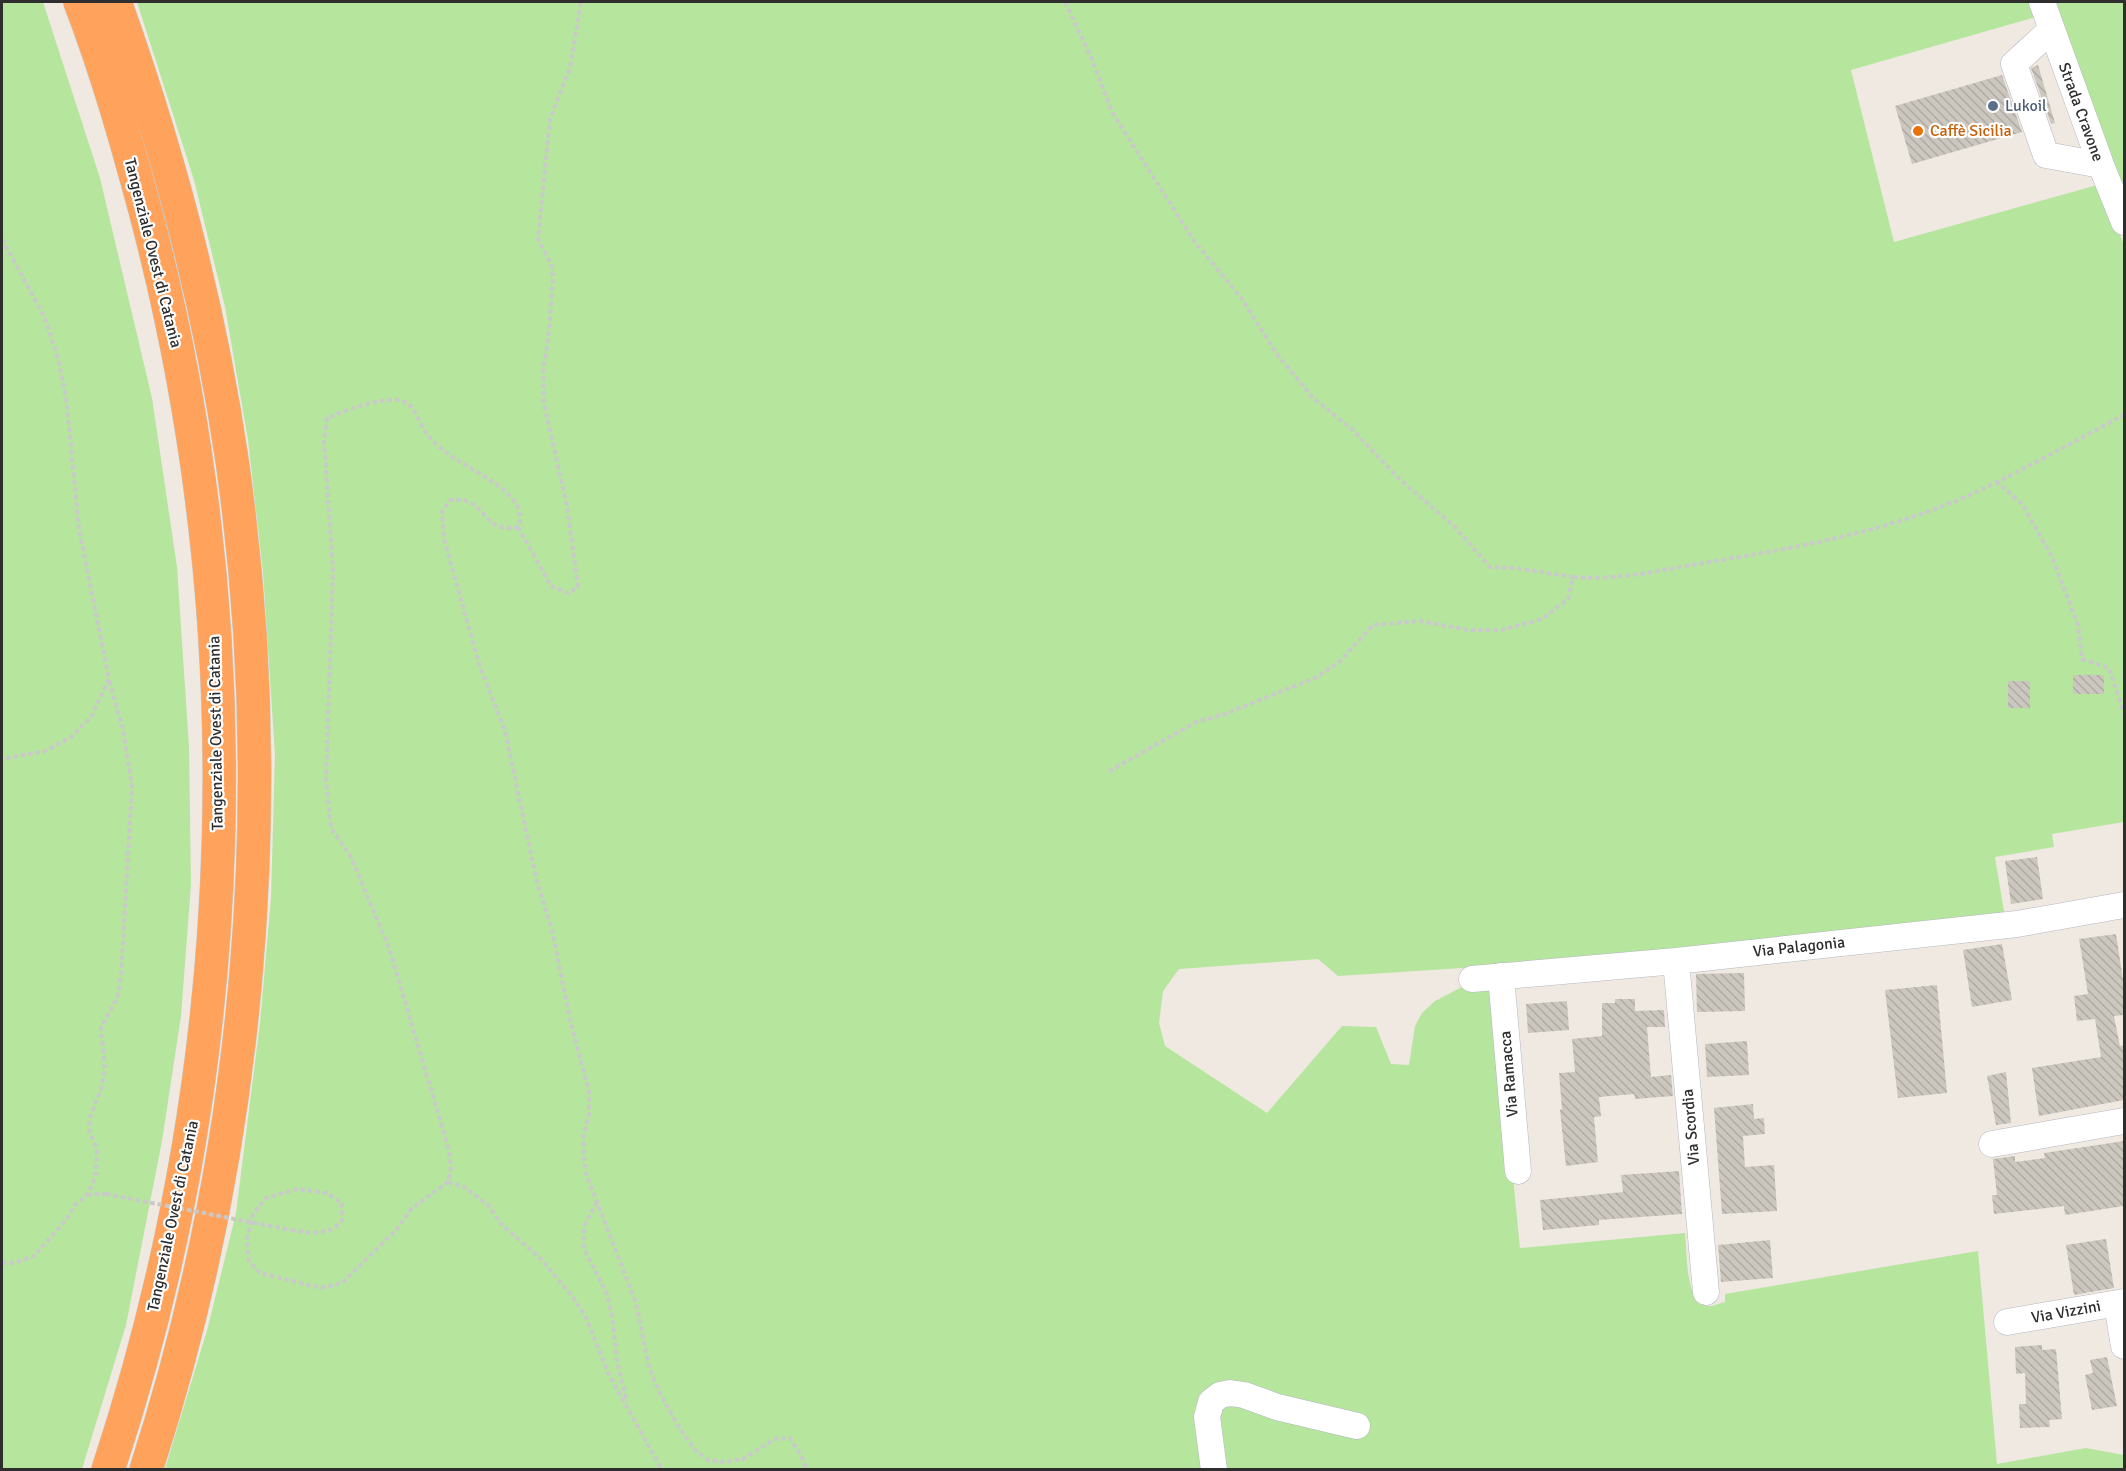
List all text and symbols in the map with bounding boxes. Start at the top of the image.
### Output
street label: Strada Cravone [2054,60,2108,164]
place label: Lukoil [2005,96,2047,116]
marker: Lukoil [1986,99,2000,113]
place label: Caffè Sicilia [1930,121,2012,141]
marker: Caffè Sicilia [1911,124,1925,138]
street label: Tangenziale Ovest di Catania [120,156,186,350]
street label: Tangenziale Ovest di Catania [204,635,228,831]
street label: Via Palagonia [1752,932,1846,962]
street label: Via Ramacca [1495,1030,1523,1118]
street label: Via Scordia [1678,1088,1704,1166]
street label: Tangenziale Ovest di Catania [143,1119,203,1313]
street label: Via Vizzini [2030,1296,2102,1328]

